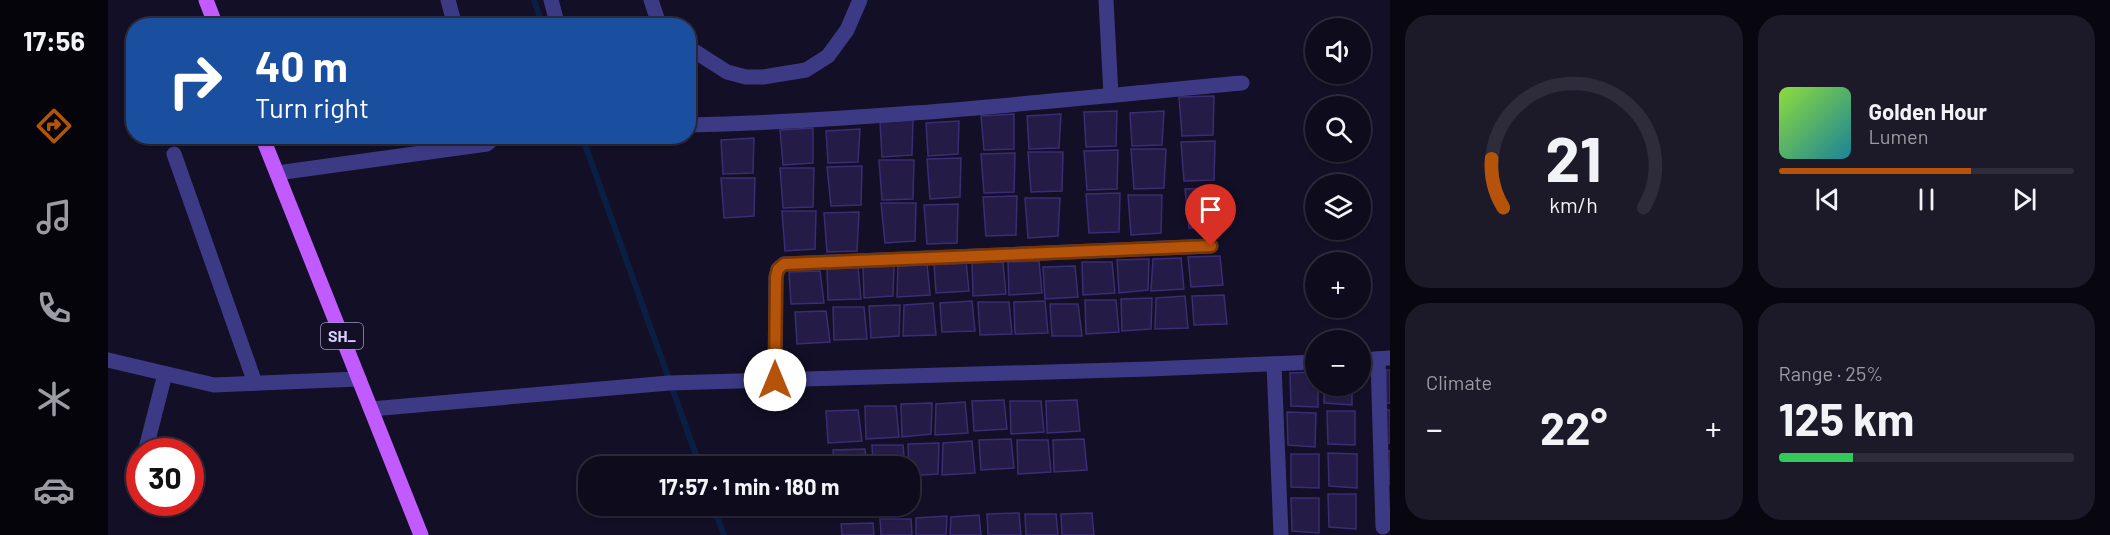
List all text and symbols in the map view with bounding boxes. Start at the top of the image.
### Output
map controls [1305,18,1371,396]
button: sound [1305,18,1371,84]
text: 17:56 [23,24,85,56]
text: 40 m [255,40,348,90]
icon: right [156,42,234,120]
text: Turn right [255,91,369,123]
button: search [1305,96,1371,162]
text: Golden Hour [1869,98,1987,124]
icon: directions [33,105,75,147]
text: 21 [1545,121,1602,195]
text: Lumen [1869,124,1928,148]
button: layers [1305,174,1371,240]
icon: previous [1811,183,1844,216]
icon: pause [1910,183,1943,216]
icon: next [2008,183,2041,216]
pin [1185,184,1236,246]
icon: arrive [1194,193,1227,226]
text: km/h [1549,193,1598,218]
icon: music [33,196,75,238]
button: + [1305,252,1371,318]
icon: phone [33,287,75,329]
road number: SH_ [321,323,363,349]
button: − [1305,330,1371,396]
position arrow [743,348,807,412]
text: Range · 25% [1779,361,1883,385]
text: Climate [1426,370,1492,394]
icon: climate [33,378,75,420]
text: 125 km [1779,391,1914,445]
text: 22° [1540,400,1607,454]
text: − [1426,408,1443,448]
text: + [1705,408,1721,448]
speed limit sign: 30 [126,438,204,516]
icon: car [33,469,75,511]
text: 17:57 · 1 min · 180 m [659,473,839,499]

